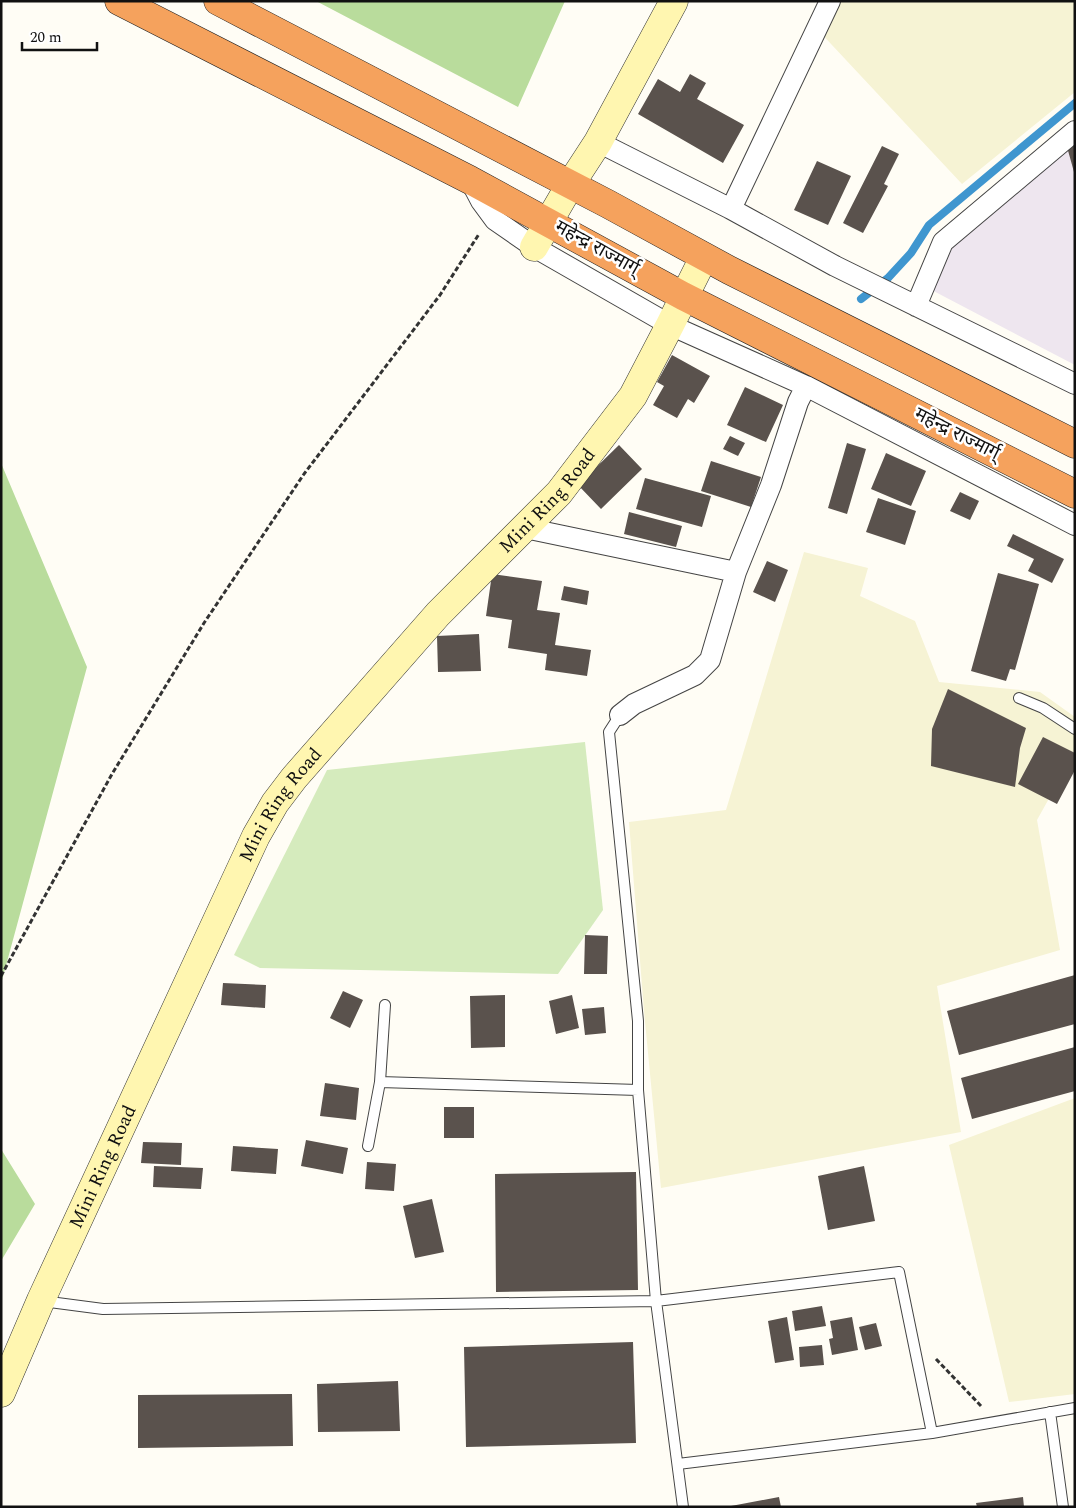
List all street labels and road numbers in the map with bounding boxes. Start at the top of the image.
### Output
street label: महेन्द्र राज्मार्ग् [549,213,647,285]
street label: महेन्द्र राज्मार्ग् [909,400,1008,469]
street label: Mini Ring Road [492,442,603,560]
street label: Mini Ring Road [231,741,329,867]
street label: Mini Ring Road [62,1100,144,1233]

